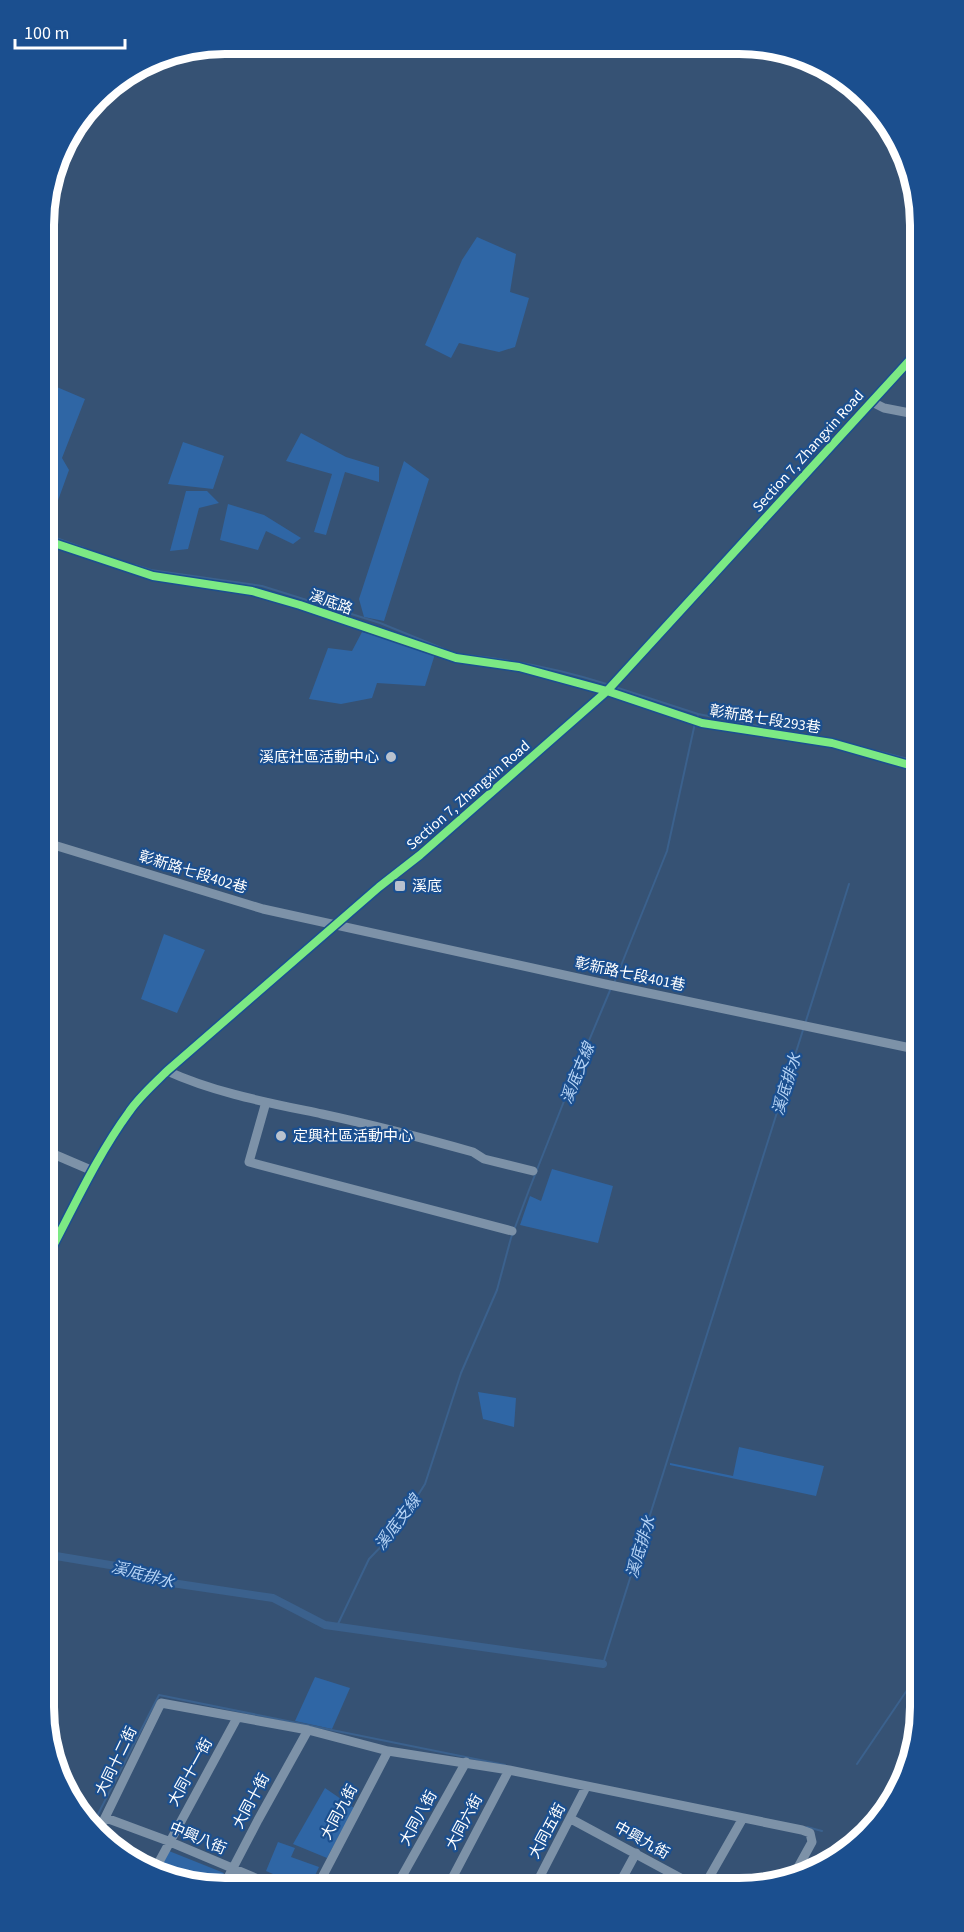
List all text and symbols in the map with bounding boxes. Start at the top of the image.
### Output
scale bar [15,12,124,50]
text: 100 m [24,21,69,46]
street label: Section 7, Zhangxin Road [748,386,869,517]
street label: 溪底路 [306,585,356,620]
street label: 彰新路七段293巷 [708,700,822,739]
street label: Section 7, Zhangxin Road [402,736,535,855]
place label: 溪底社區活動中心 [259,747,379,768]
marker: 溪底社區活動中心 [384,750,398,764]
street label: 彰新路七段402巷 [136,846,250,899]
place label: 溪底 [412,876,442,897]
marker: 溪底 [393,879,407,893]
street label: 彰新路七段401巷 [573,953,687,996]
water label: 溪底支線 [556,1038,601,1107]
water label: 溪底排水 [767,1050,807,1118]
place label: 定興社區活動中心 [293,1126,413,1147]
marker: 定興社區活動中心 [274,1129,288,1143]
water label: 溪底支線 [370,1489,427,1555]
water label: 溪底排水 [621,1513,661,1581]
water label: 溪底排水 [109,1556,177,1594]
street label: 大同十二街 [91,1723,142,1800]
street label: 大同十一街 [163,1734,218,1810]
street label: 大同十街 [228,1770,275,1833]
street label: 大同九街 [316,1781,363,1844]
street label: 大同八街 [395,1787,442,1850]
street label: 大同六街 [441,1791,488,1854]
street label: 大同五街 [524,1800,571,1863]
street label: 中興八街 [166,1817,230,1860]
street label: 中興九街 [610,1817,673,1864]

